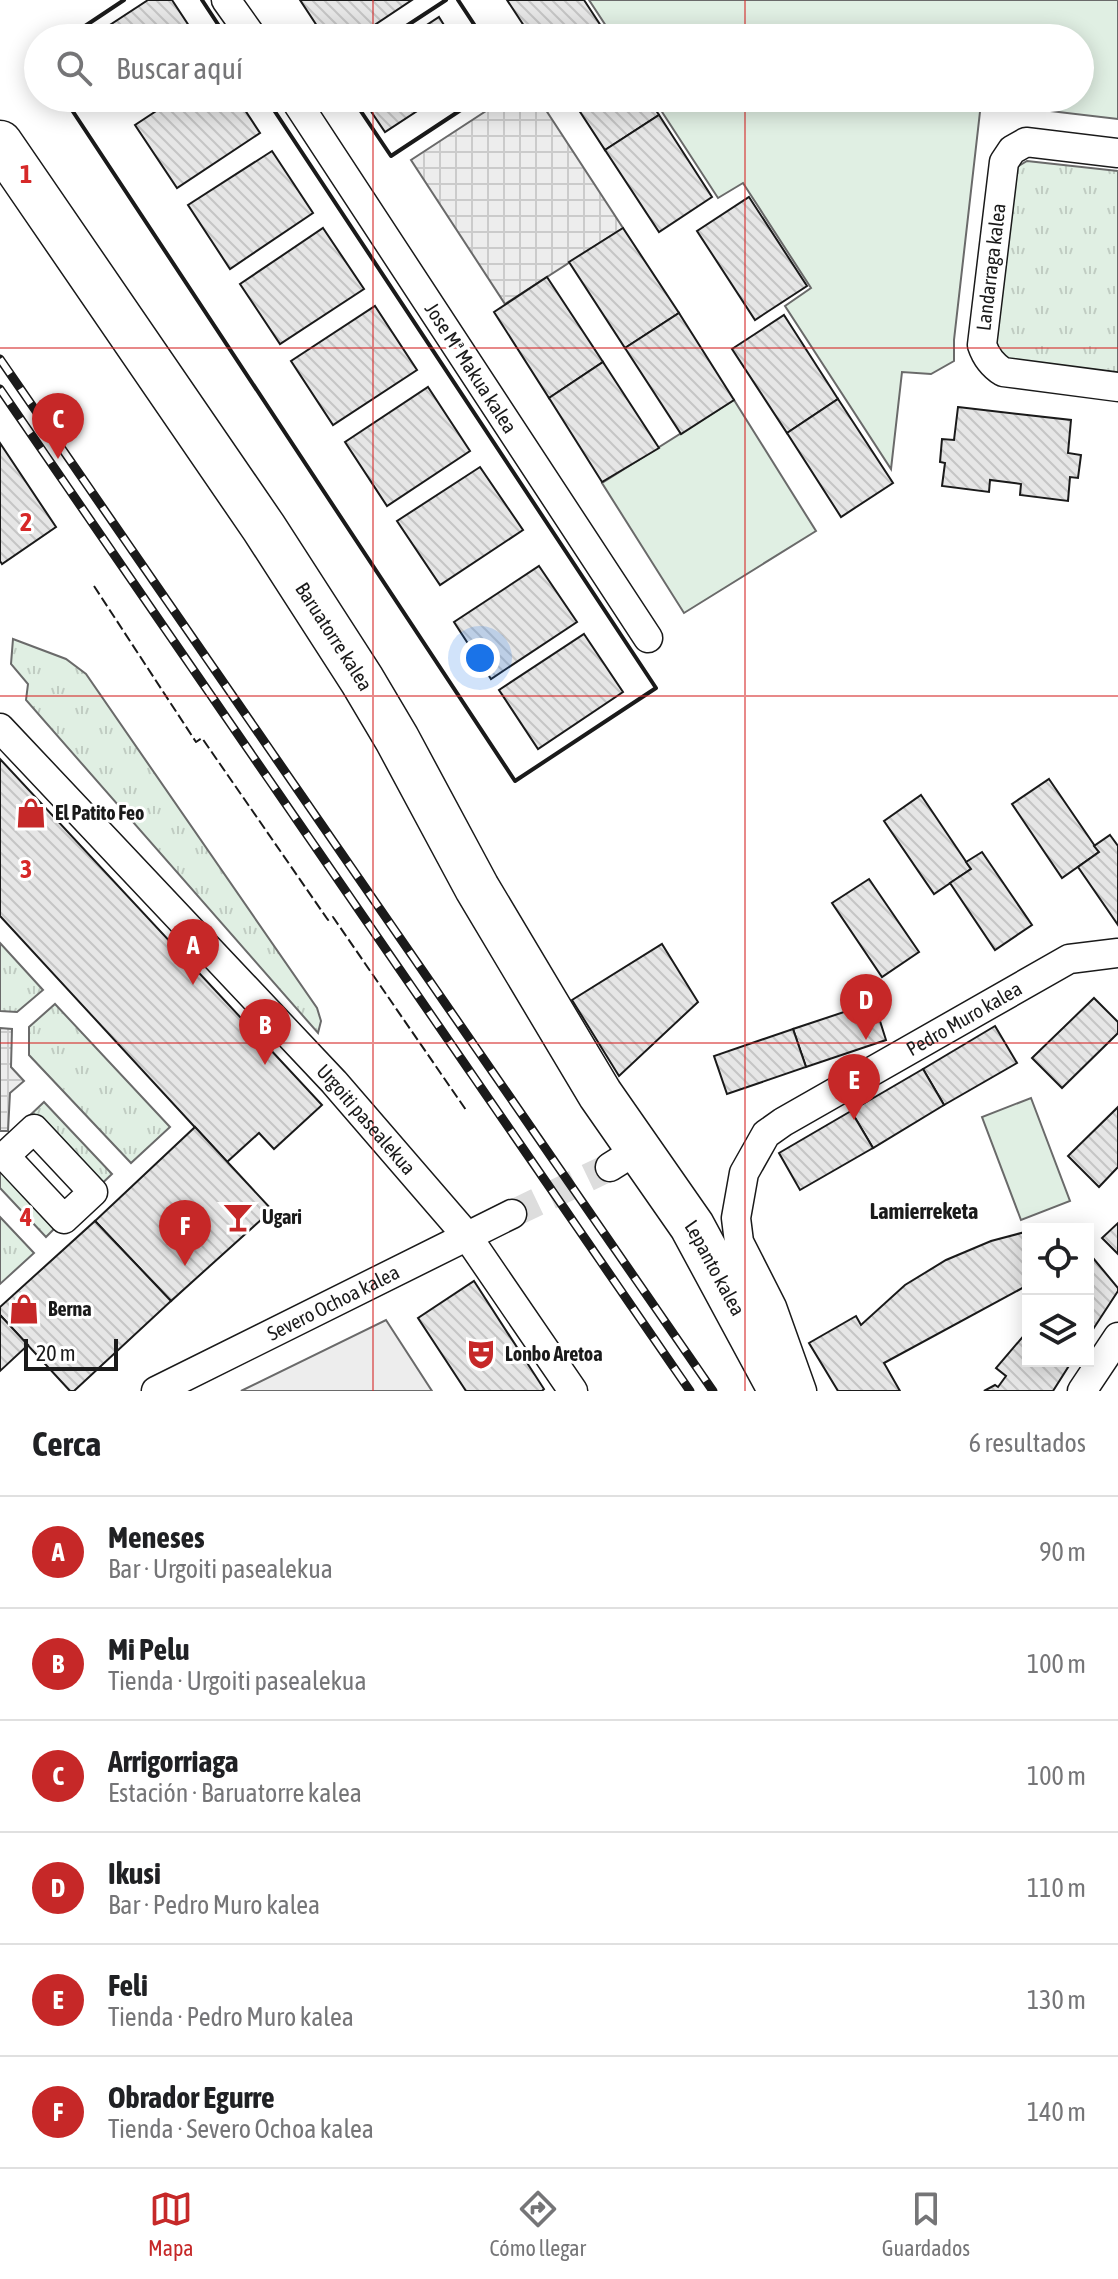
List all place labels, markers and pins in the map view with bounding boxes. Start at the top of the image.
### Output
pin: C [32,393,84,459]
shop icon: El Patito Feo [14,796,48,830]
place label: El Patito Feo [55,801,144,824]
pin: A [167,919,219,985]
pin: D [840,974,892,1040]
pin: B [239,999,291,1065]
pin: E [828,1054,880,1120]
pin: F [159,1200,211,1266]
bar icon: Ugari [221,1200,255,1234]
place label: Ugari [262,1205,302,1228]
shop icon: Berna [7,1292,41,1326]
place label: Berna [48,1297,91,1320]
theatre icon: Lonbo Aretoa [464,1337,498,1371]
place label: Lonbo Aretoa [505,1342,603,1365]

